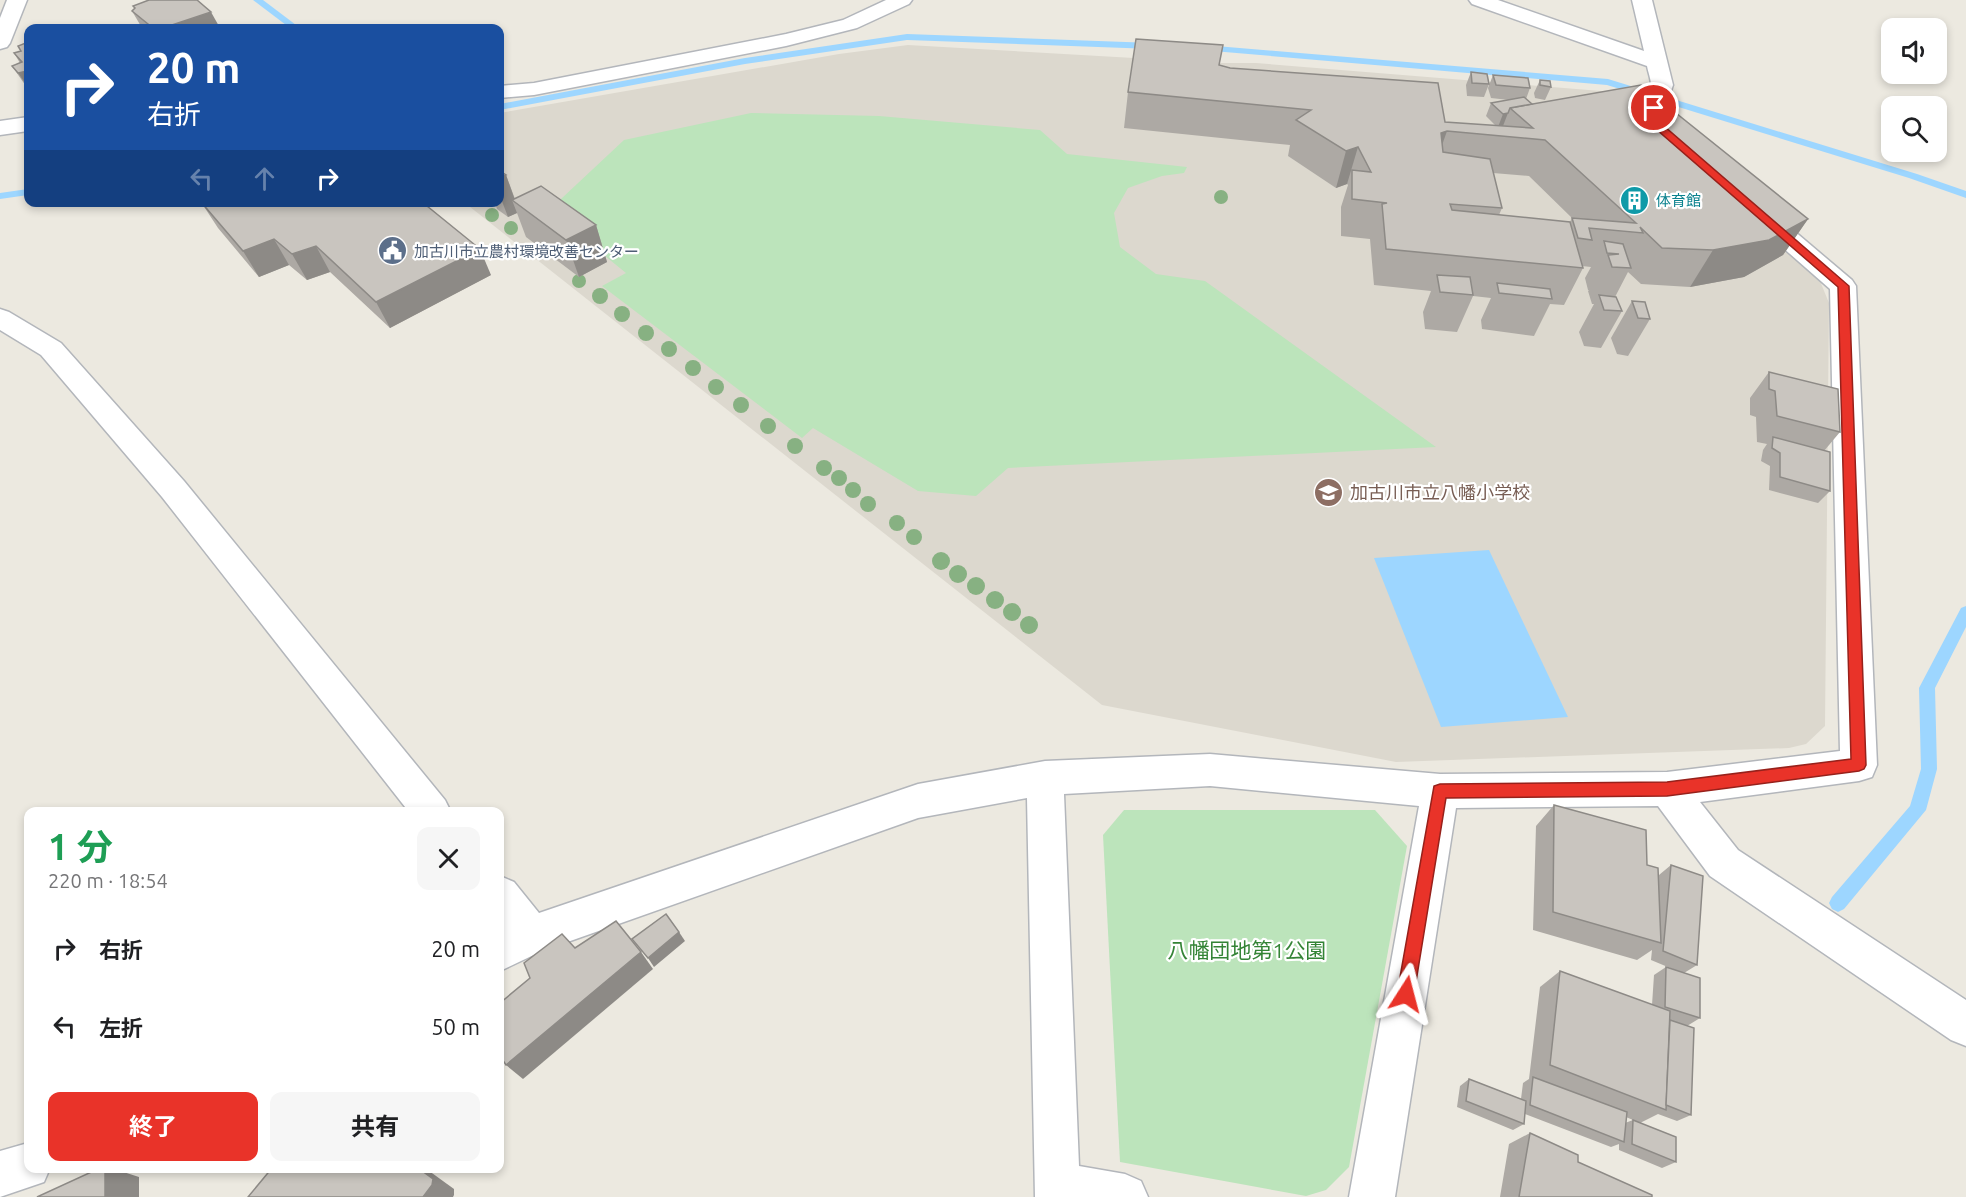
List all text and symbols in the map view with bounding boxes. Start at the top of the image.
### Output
map controls [1881,18,1947,162]
button: sound [1881,18,1947,84]
text: 20 m [147,44,241,91]
icon: right [48,48,126,126]
pin [1628,82,1679,133]
icon: arrive [1637,91,1670,124]
button: search [1881,96,1947,162]
text: 右折 [147,99,201,129]
icon: left [185,162,218,195]
icon: ahead [248,162,281,195]
icon: right [311,162,344,195]
building icon: 体育館 [1619,184,1651,216]
place label: 体育館 [1656,192,1701,209]
public building icon: 加古川市立農村環境改善センター [377,235,409,267]
place label: 加古川市立農村環境改善センター [414,243,639,260]
school or university icon: 加古川市立八幡小学校 [1313,476,1345,508]
place label: 加古川市立八幡小学校 [1350,482,1530,502]
text: 1 分 [48,826,113,867]
button: close [417,827,480,890]
text: 220 m · 18:54 [48,869,168,892]
icon: right [48,932,81,965]
text: 20 m [431,936,480,961]
text: 右折 [99,937,143,962]
park label: 八幡団地第1公園 [1168,938,1326,962]
position arrow [1374,962,1438,1026]
icon: left [48,1010,81,1043]
text: 50 m [431,1014,480,1039]
text: 左折 [99,1015,143,1040]
button: 終了 [48,1092,258,1161]
button: 共有 [270,1092,480,1161]

